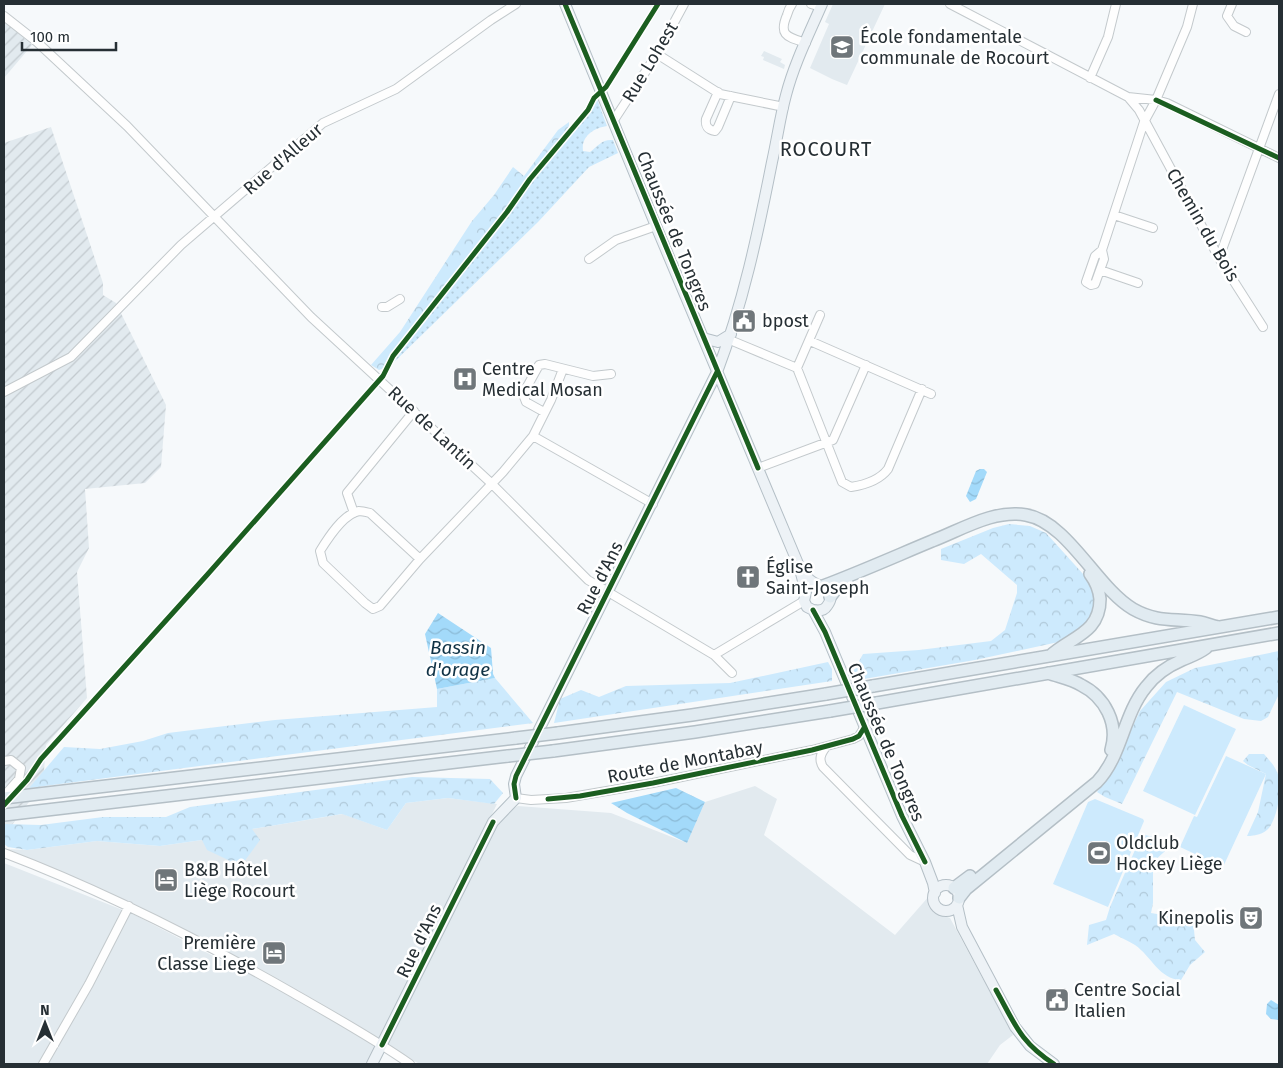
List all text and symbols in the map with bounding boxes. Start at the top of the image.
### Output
street label: Rue Lohest [617,17,683,106]
scale bar [22,20,116,52]
place label: École fondamentale communale de Rocourt [860,25,1050,69]
text: 100 m [30,28,70,46]
school or university icon: École fondamentale communale de Rocourt [829,34,855,60]
street label: Rue d'Alleur [239,118,327,199]
district label: ROCOURT [780,137,872,161]
street label: Chaussée de Tongres [632,148,716,314]
street label: Chemin du Bois [1162,164,1244,286]
public building icon: bpost [731,308,757,334]
place label: bpost [762,310,809,332]
place label: Centre Medical Mosan [482,358,603,401]
hospital icon: Centre Medical Mosan [452,366,478,392]
street label: Rue de Lantin [383,382,481,474]
street label: Rue d'Ans [572,538,628,618]
place label: Église Saint-Joseph [766,555,870,599]
church icon: Église Saint-Joseph [735,564,761,590]
water label: Bassin d'orage [426,636,490,681]
street label: Chaussée de Tongres [843,659,929,825]
street label: Route de Montabay [605,736,765,788]
place label: Oldclub Hockey Liège [1116,832,1223,875]
sports icon: Oldclub Hockey Liège [1086,840,1112,866]
place label: B&B Hôtel Liège Rocourt [184,859,296,902]
hotel icon: B&B Hôtel Liège Rocourt [153,867,179,893]
street label: Rue d'Ans [392,901,446,981]
theatre icon: Kinepolis [1238,905,1264,931]
place label: Kinepolis [1158,907,1234,929]
place label: Première Classe Liege [157,932,256,975]
hotel icon: Première Classe Liege [261,940,287,966]
place label: Centre Social Italien [1074,979,1180,1022]
public building icon: Centre Social Italien [1044,987,1070,1013]
north arrow [20,998,70,1048]
text: N [40,1002,50,1019]

